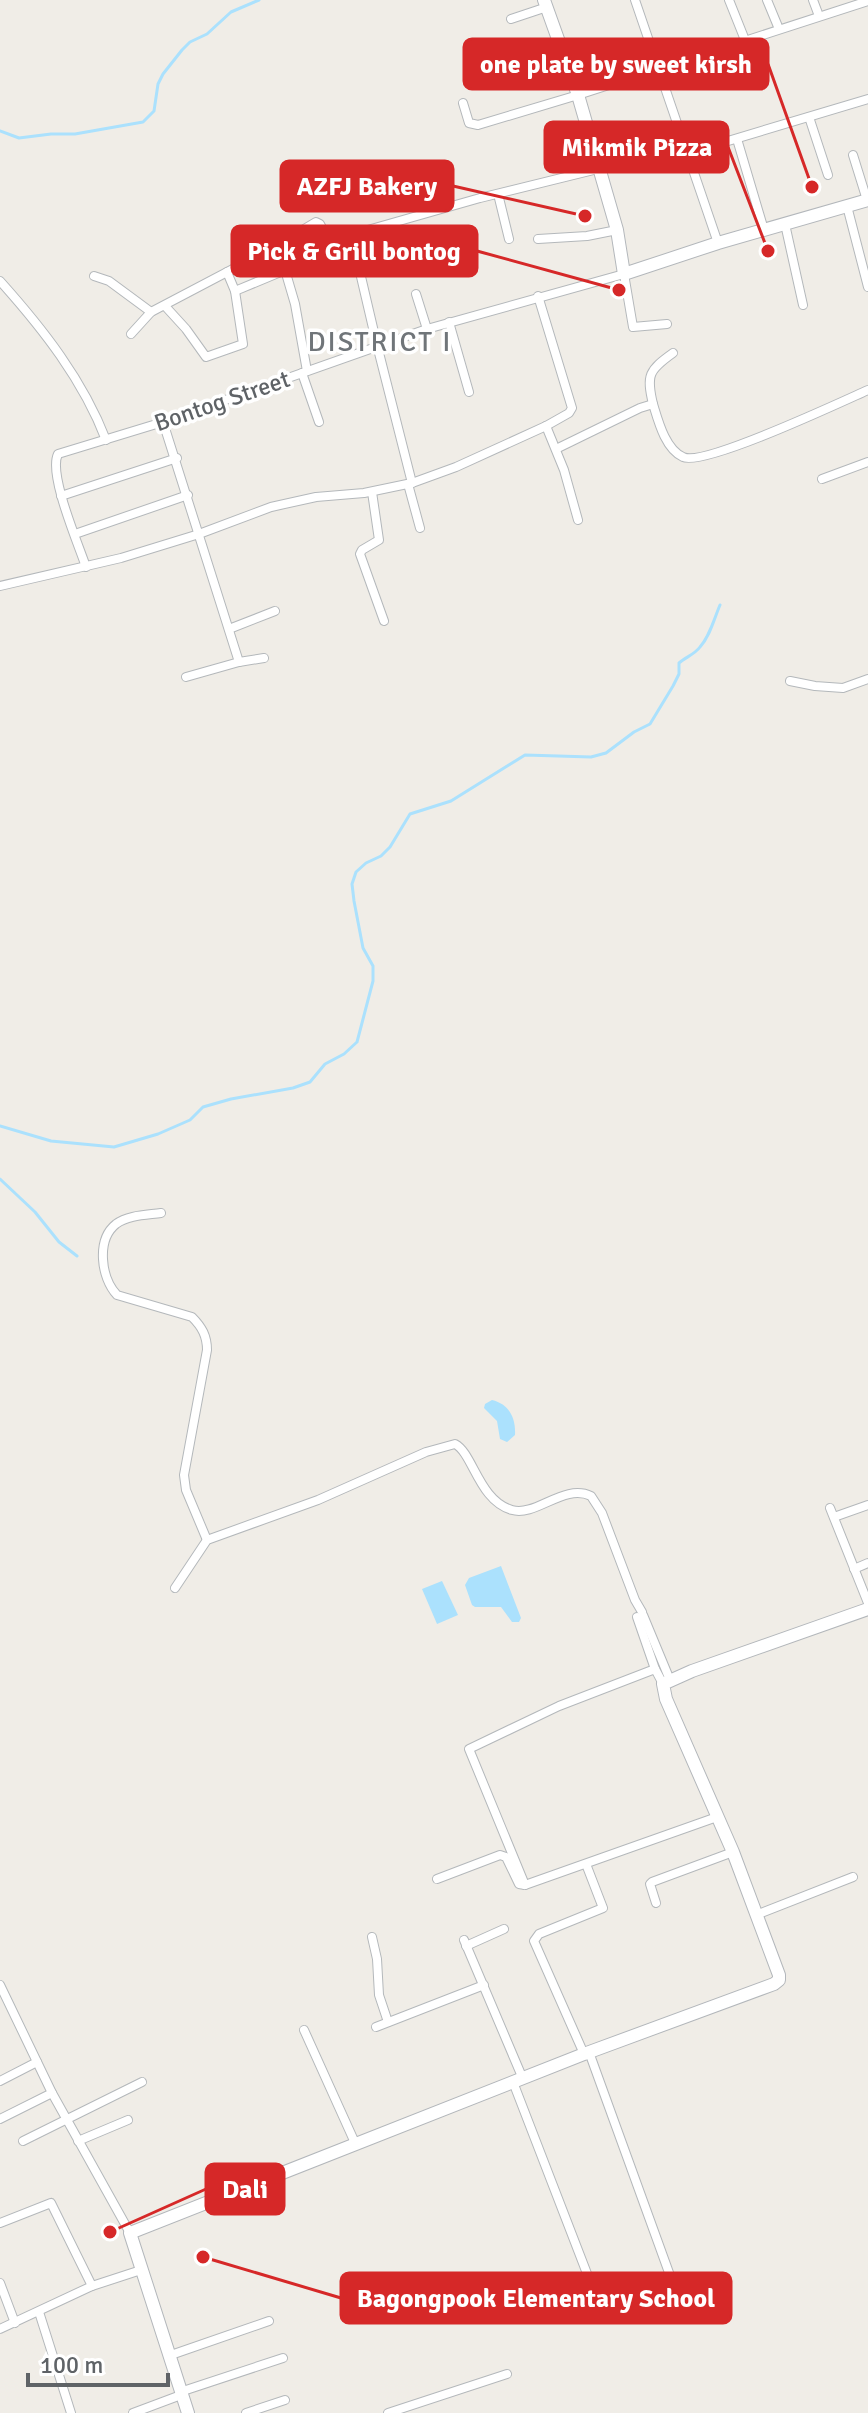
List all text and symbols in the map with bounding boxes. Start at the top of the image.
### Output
callout: one plate by sweet kirsh [464,39,768,89]
text: one plate by sweet kirsh [480,49,752,81]
callout: Mikmik Pizza [545,122,728,172]
text: Mikmik Pizza [562,132,712,164]
callout: AZFJ Bakery [281,161,453,211]
text: AZFJ Bakery [297,171,437,203]
callout: Pick & Grill bontog [232,226,477,276]
text: Pick & Grill bontog [247,236,461,268]
district label: DISTRICT I [307,325,453,359]
street label: Bontog Street [150,364,294,438]
callout: Dali [206,2164,284,2214]
text: Dali [222,2174,268,2206]
callout: Bagongpook Elementary School [341,2273,731,2323]
text: Bagongpook Elementary School [357,2283,715,2315]
scale bar [28,2337,168,2387]
text: 100 m [40,2350,103,2380]

